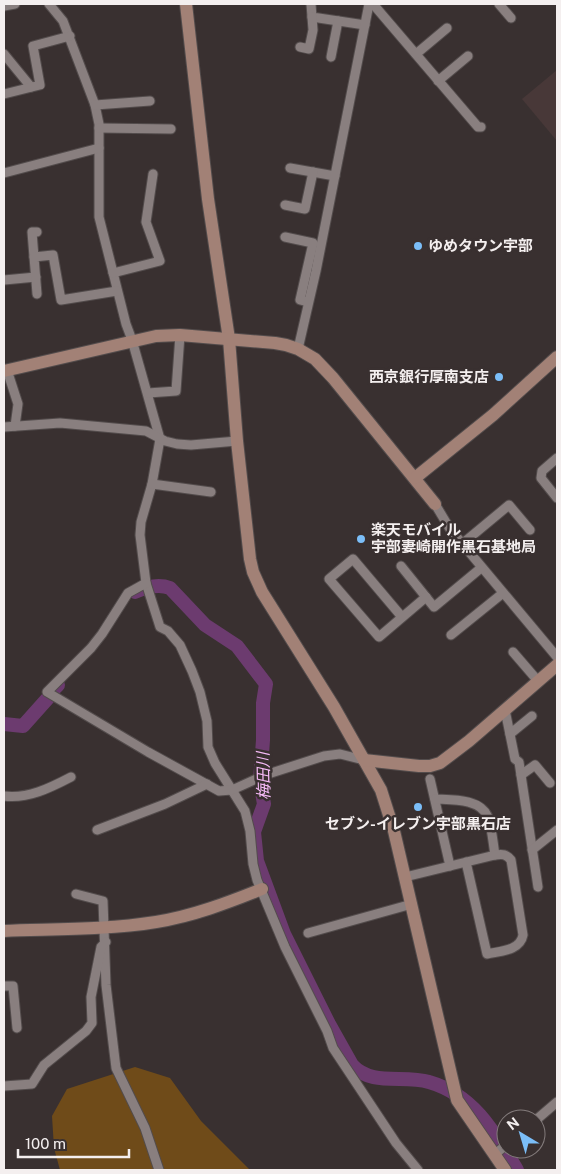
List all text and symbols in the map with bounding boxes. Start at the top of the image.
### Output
place label: ゆめタウン宇部 [428,237,533,254]
marker: ゆめタウン宇部 [412,240,424,252]
place label: 西京銀行厚南支店 [369,368,489,385]
marker: 西京銀行厚南支店 [493,371,505,383]
place label: 楽天モバイル 宇部妻崎開作黒石基地局 [371,521,536,555]
marker: 楽天モバイル 宇部妻崎開作黒石基地局 [355,533,367,545]
water label: 梅田川 [254,750,273,800]
marker: セブン-イレブン宇部黒石店 [412,801,424,813]
place label: セブン-イレブン宇部黒石店 [325,815,511,832]
north arrow [496,1109,546,1159]
text: N [504,1114,522,1133]
scale bar [18,1126,129,1158]
text: 100 m [25,1135,66,1152]

